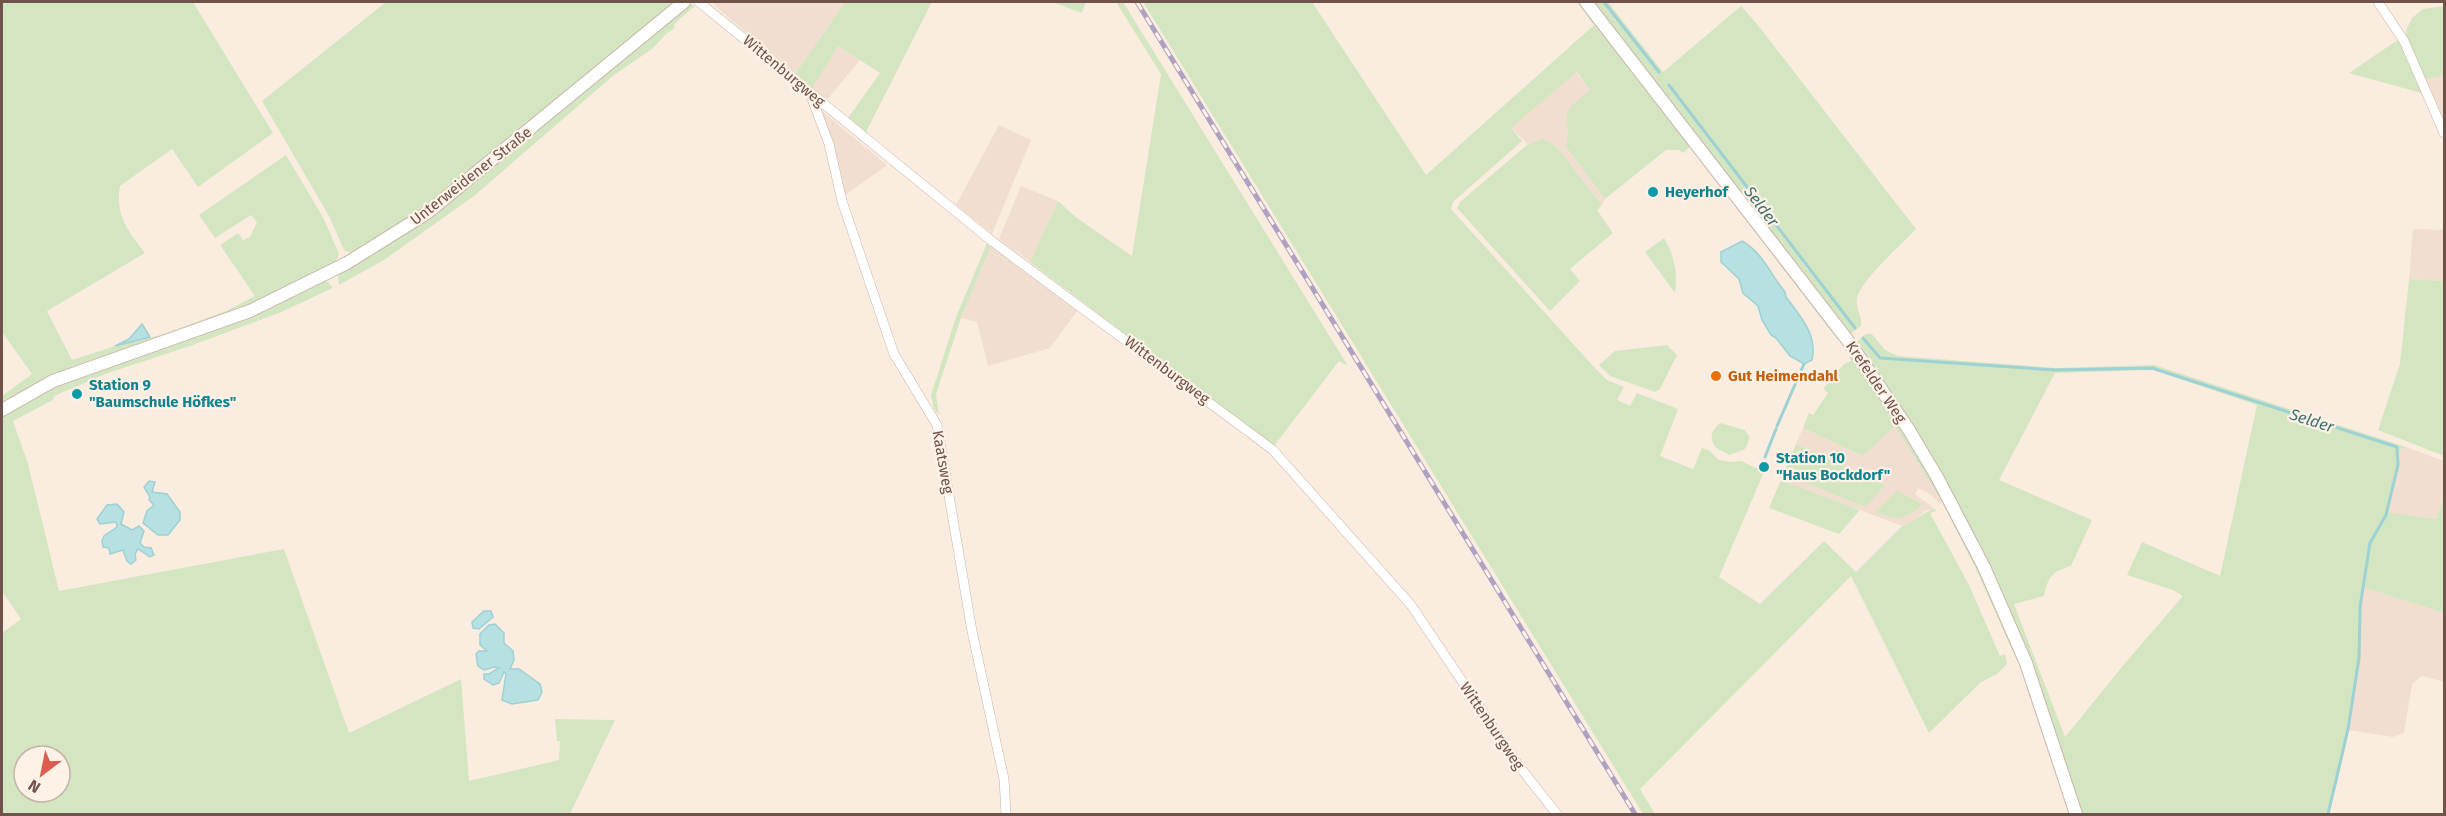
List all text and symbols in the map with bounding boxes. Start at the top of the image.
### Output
street label: Wittenburgweg [739,31,829,111]
street label: Unterweidener Straße [407,123,535,229]
water label: Selder [1740,182,1783,231]
place label: Heyerhof [1665,183,1730,201]
marker: Heyerhof [1646,185,1660,199]
street label: Wittenburgweg [1121,332,1213,408]
street label: Krefelder Weg [1842,338,1910,427]
place label: Gut Heimendahl [1728,367,1839,385]
marker: Gut Heimendahl [1709,369,1723,383]
place label: Station 9 "Baumschule Höfkes" [89,376,236,411]
marker: Station 9 "Baumschule Höfkes" [70,387,84,401]
water label: Selder [2286,404,2337,437]
street label: Kaatsweg [929,429,957,495]
place label: Station 10 "Haus Bockdorf" [1776,449,1890,484]
marker: Station 10 "Haus Bockdorf" [1757,460,1771,474]
street label: Wittenburgweg [1456,679,1528,773]
north arrow [12,744,72,804]
text: N [25,775,44,797]

